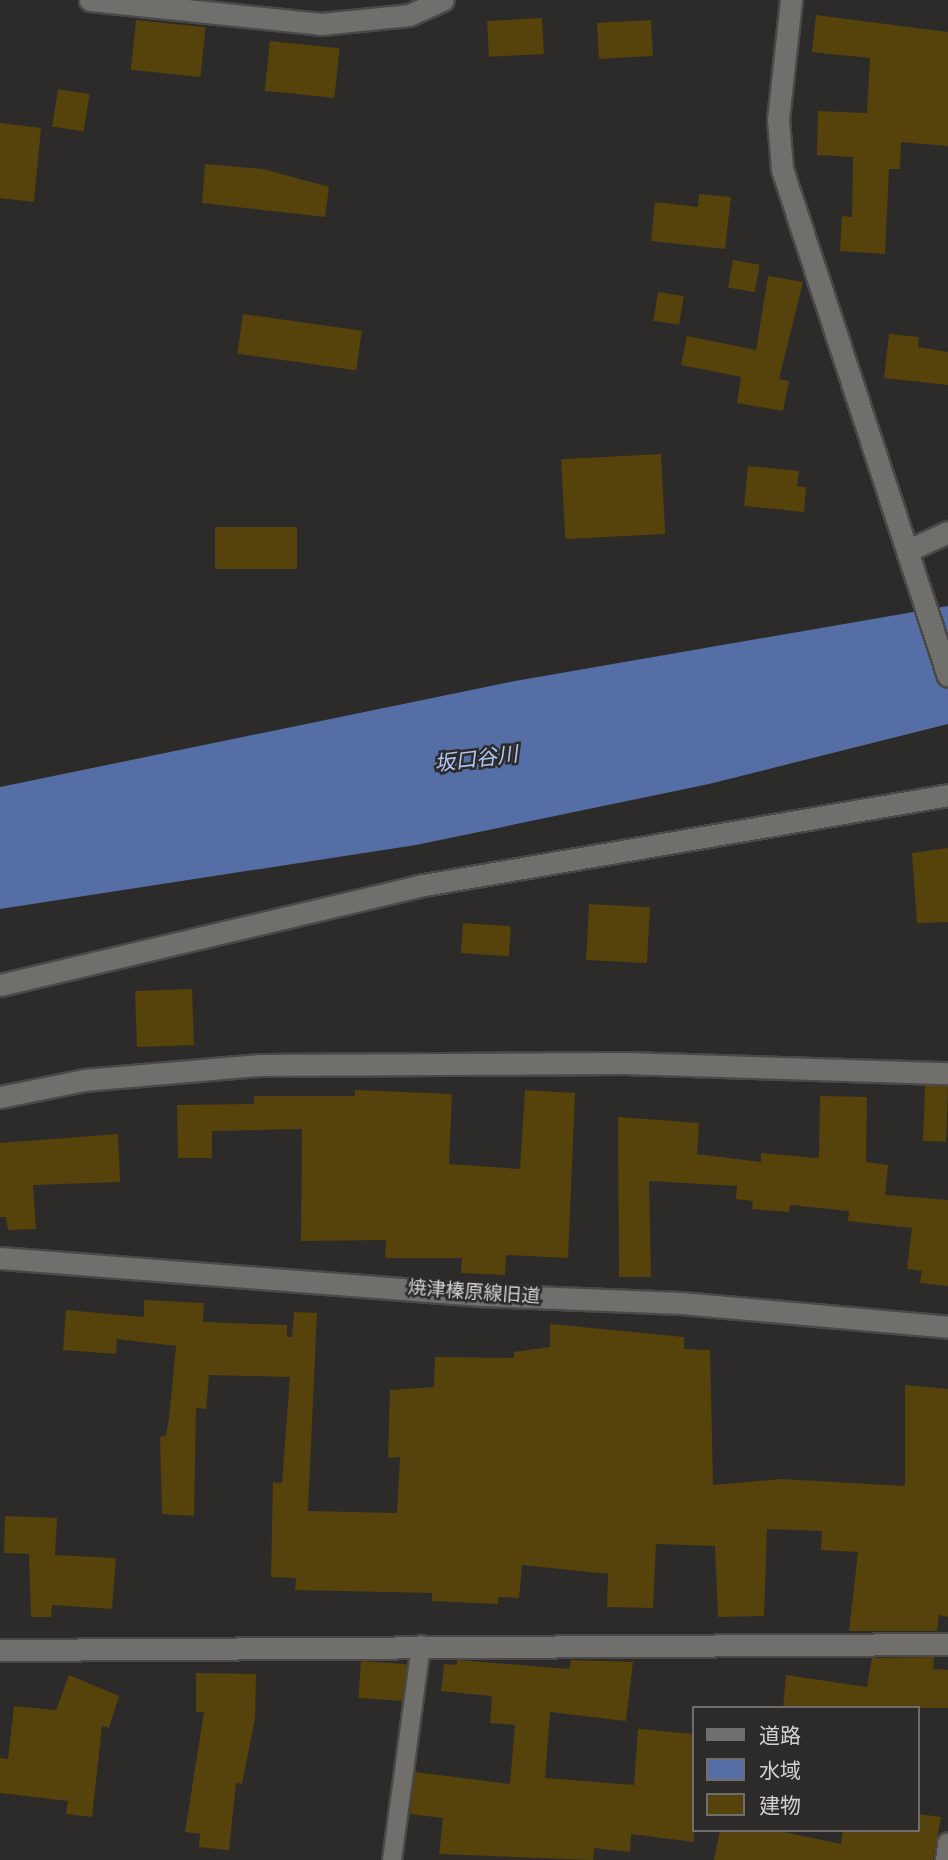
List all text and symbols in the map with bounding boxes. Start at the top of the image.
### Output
water label: 坂口谷川 [433,741,519,777]
street label: 焼津榛原線旧道 [407,1276,541,1308]
legend [692,1706,920,1832]
text: 道路 [759,1721,801,1750]
text: 水域 [759,1756,801,1785]
text: 建物 [759,1791,801,1820]

